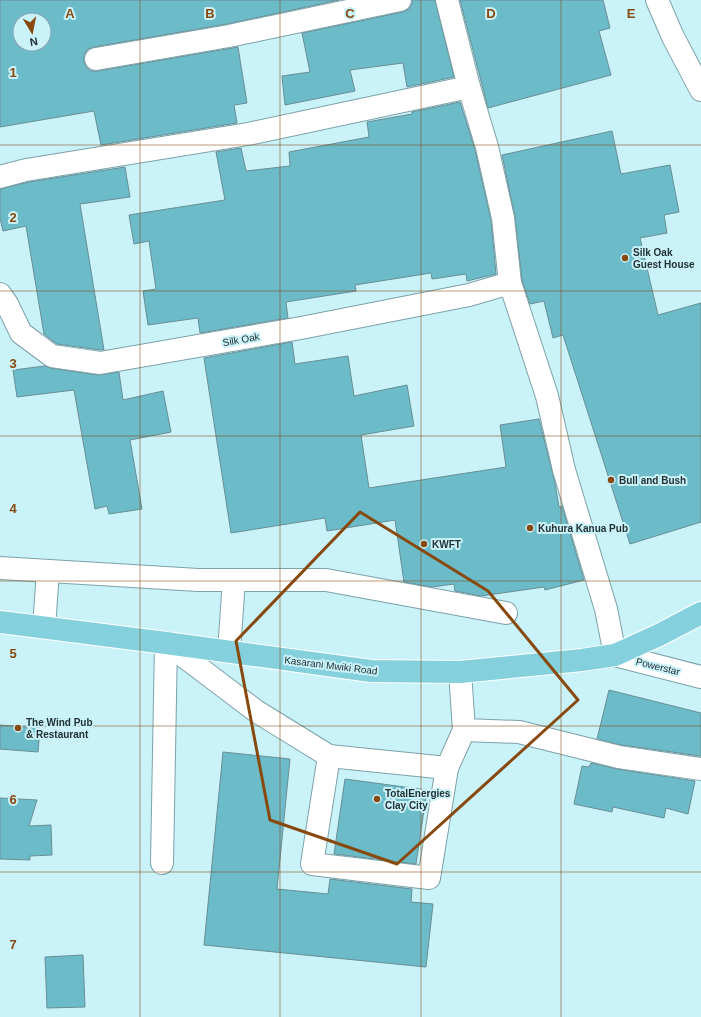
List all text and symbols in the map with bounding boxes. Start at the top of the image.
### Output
text: A [65,6,75,21]
text: B [205,6,215,21]
text: C [345,6,355,21]
text: D [486,6,496,21]
text: E [627,6,636,21]
north arrow [12,12,52,52]
text: N [29,35,39,48]
text: 1 [9,65,17,80]
text: 2 [9,210,17,225]
place label: Silk Oak Guest House [633,247,695,270]
marker: Silk Oak Guest House [620,253,630,263]
street label: Silk Oak [222,331,261,348]
text: 3 [9,356,17,371]
marker: Bull and Bush [606,475,616,485]
place label: Bull and Bush [619,475,686,486]
text: 4 [9,501,17,516]
marker: Kuhura Kanua Pub [525,523,535,533]
place label: Kuhura Kanua Pub [538,523,628,534]
marker: KWFT [419,539,429,549]
place label: KWFT [432,539,461,550]
text: 5 [9,646,17,661]
street label: Kasarani Mwiki Road [284,654,378,677]
street label: Powerstar [635,656,682,677]
place label: The Wind Pub & Restaurant [26,717,93,740]
marker: The Wind Pub & Restaurant [13,723,23,733]
place label: TotalEnergies Clay City [385,788,451,811]
text: 6 [9,792,17,807]
marker: TotalEnergies Clay City [372,794,382,804]
text: 7 [9,937,17,952]

